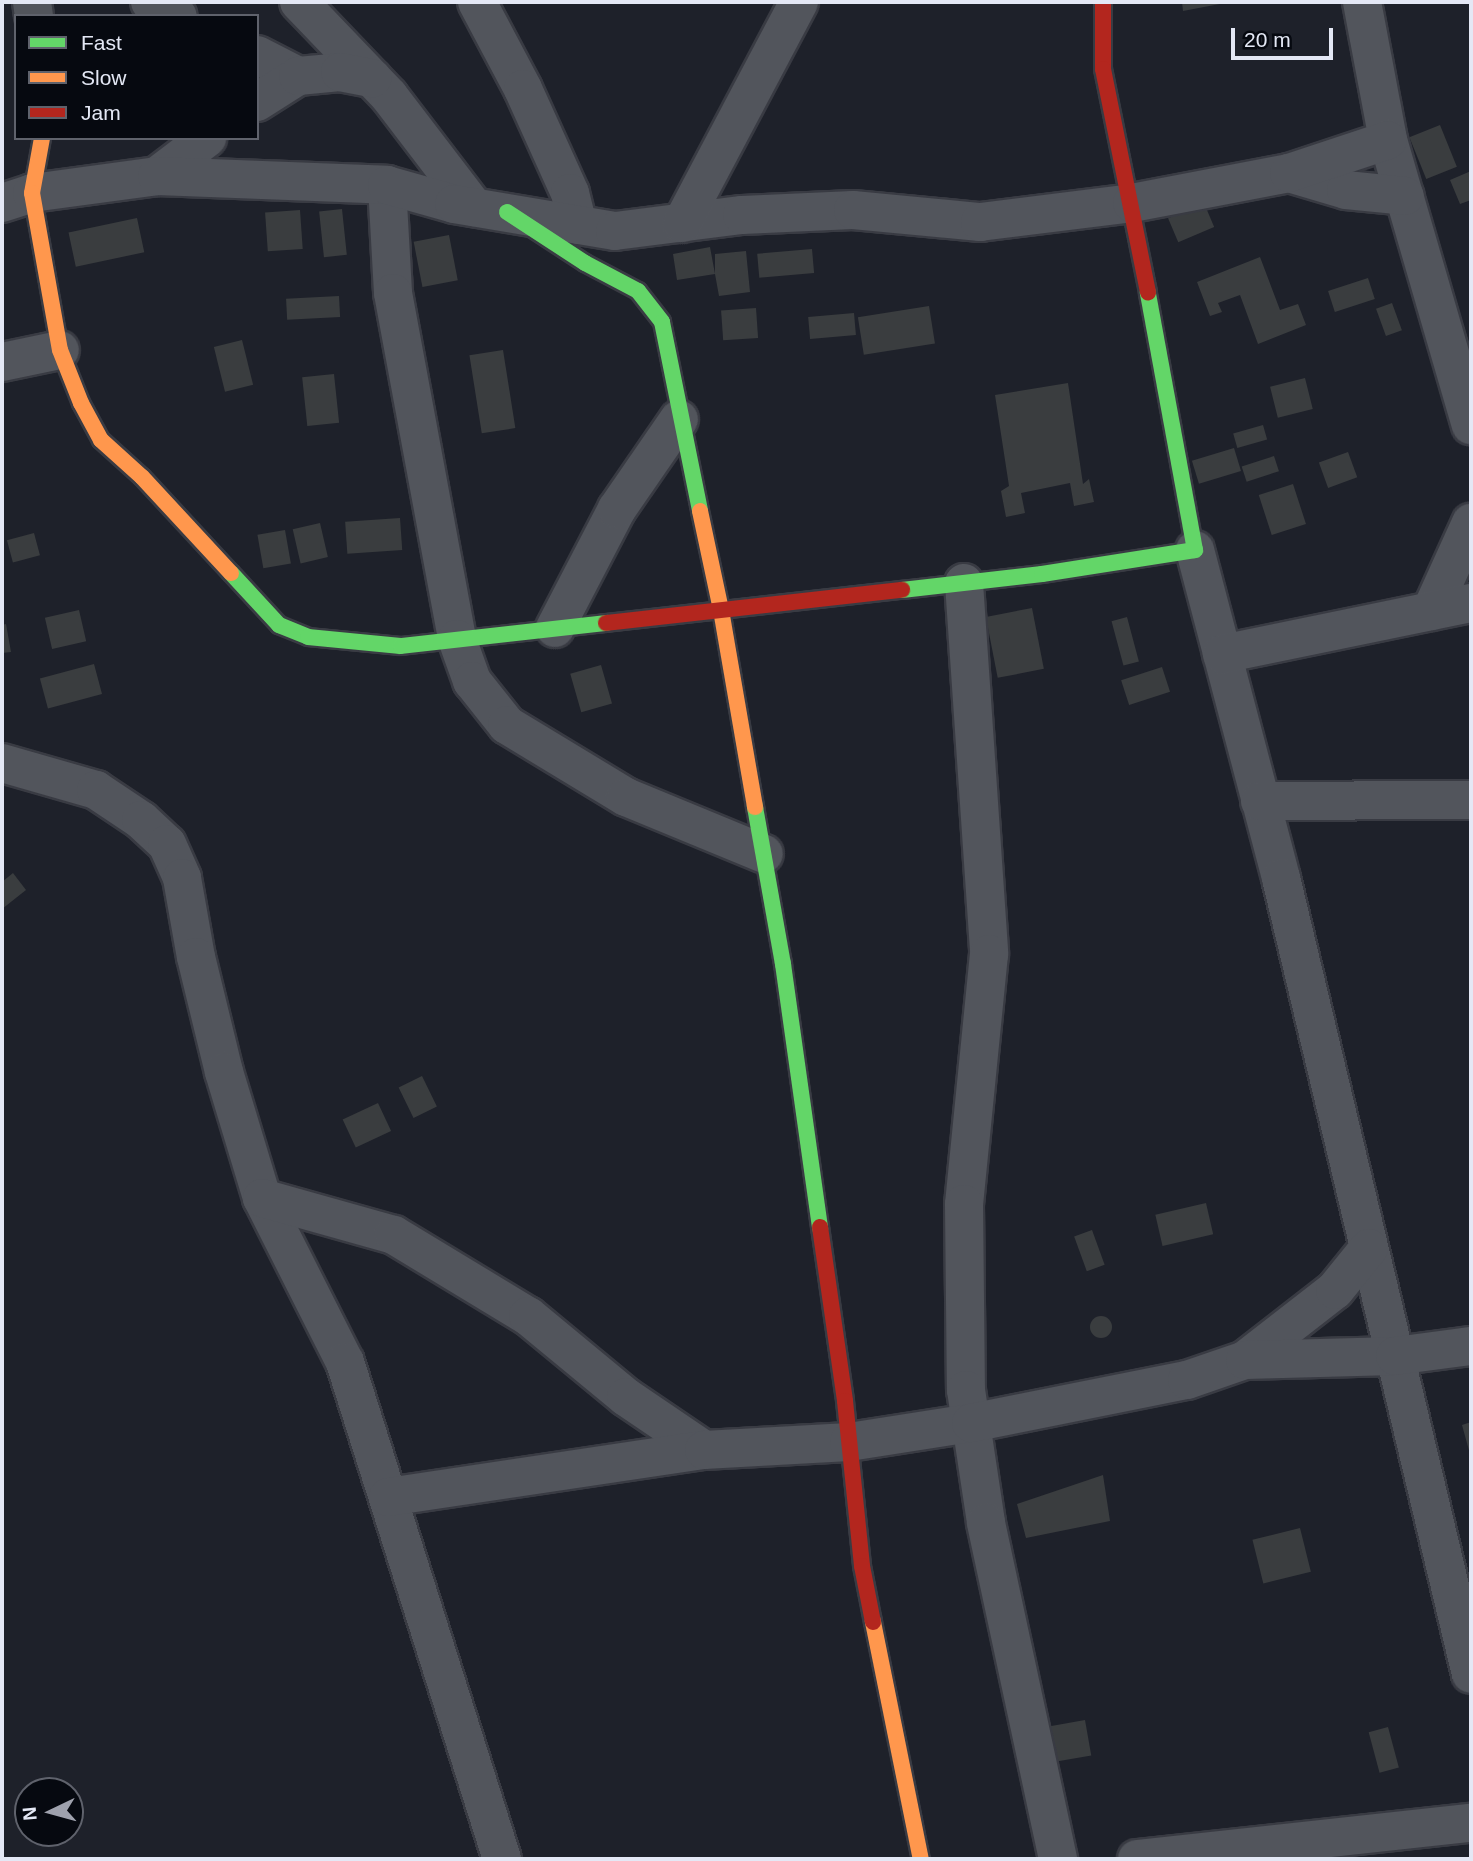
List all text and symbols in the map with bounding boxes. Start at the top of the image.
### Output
legend [14,14,259,140]
scale bar [1235,14,1336,58]
text: 20 m [1244,28,1291,51]
text: Fast [81,31,122,54]
text: Slow [81,66,127,89]
text: Jam [81,101,121,124]
north arrow [14,1777,84,1847]
text: N [19,1806,41,1821]

